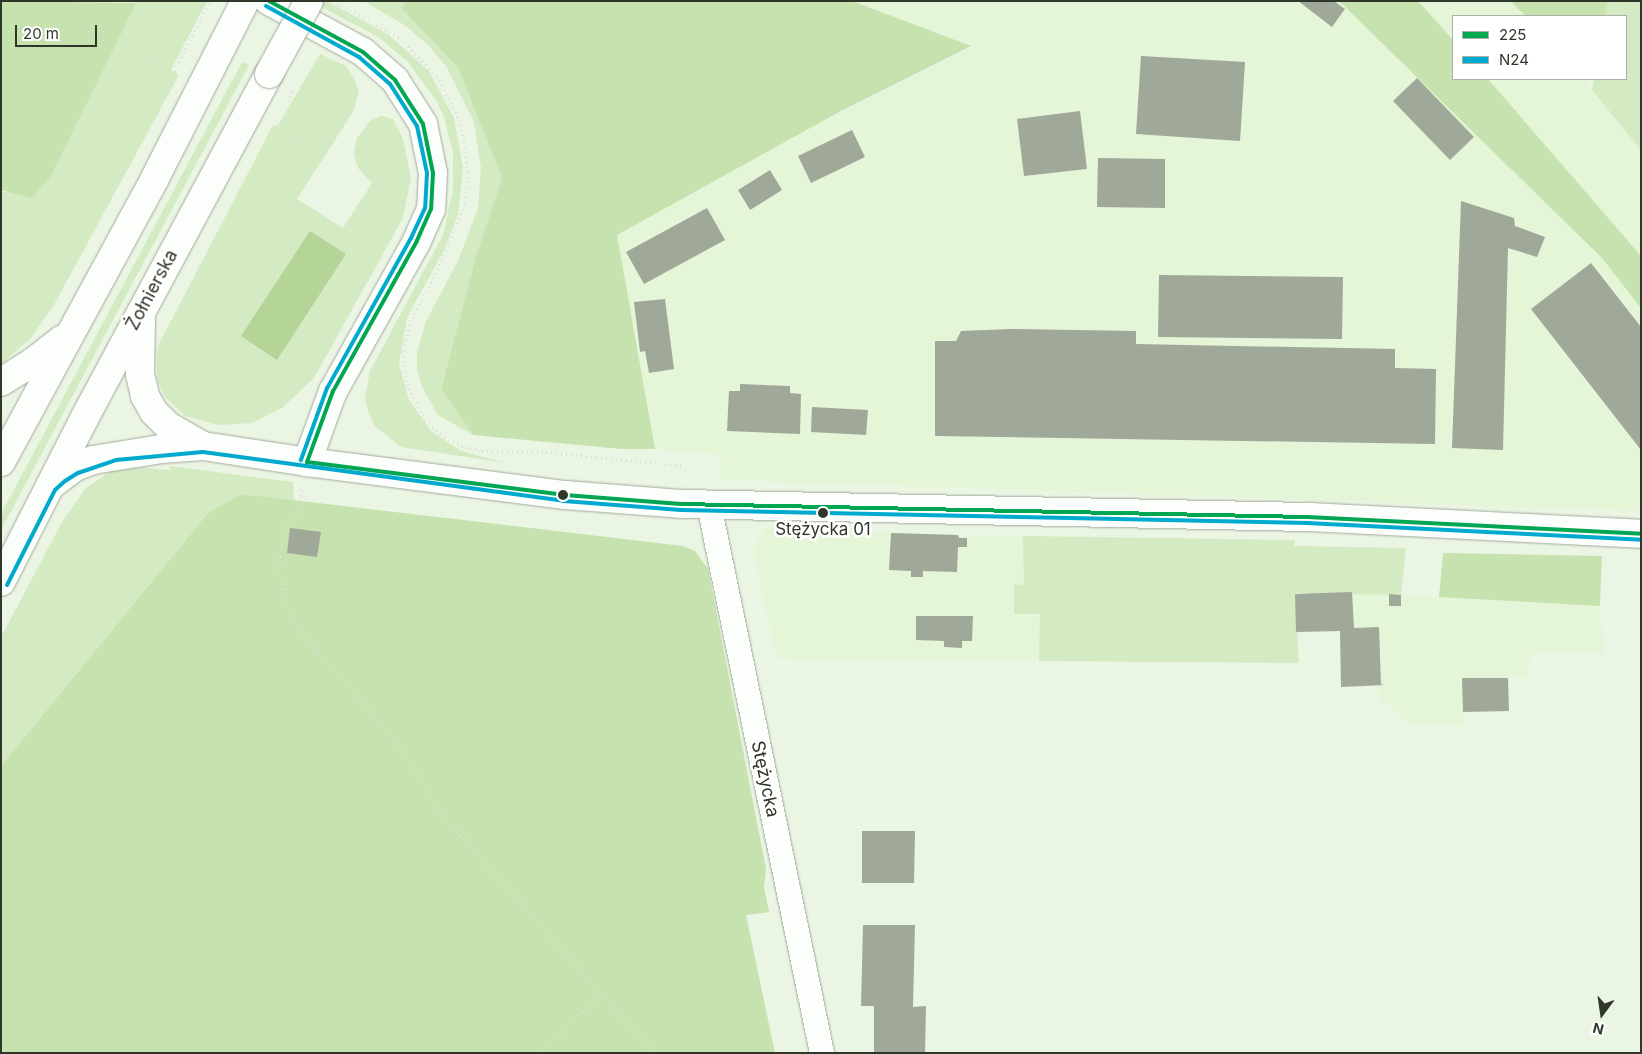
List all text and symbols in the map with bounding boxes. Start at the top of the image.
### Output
scale bar [18,15,100,47]
legend [1452,15,1627,80]
text: 20 m [23,24,59,43]
text: 225 [1499,25,1526,44]
text: N24 [1499,50,1529,69]
street label: Żołnierska [122,246,182,334]
unlabelled marker [558,490,568,500]
marker: Stężycka 01 [818,508,828,518]
place label: Stężycka 01 [775,520,871,540]
street label: Stężycka [746,739,784,819]
north arrow [1577,989,1627,1039]
text: N [1591,1020,1605,1039]

